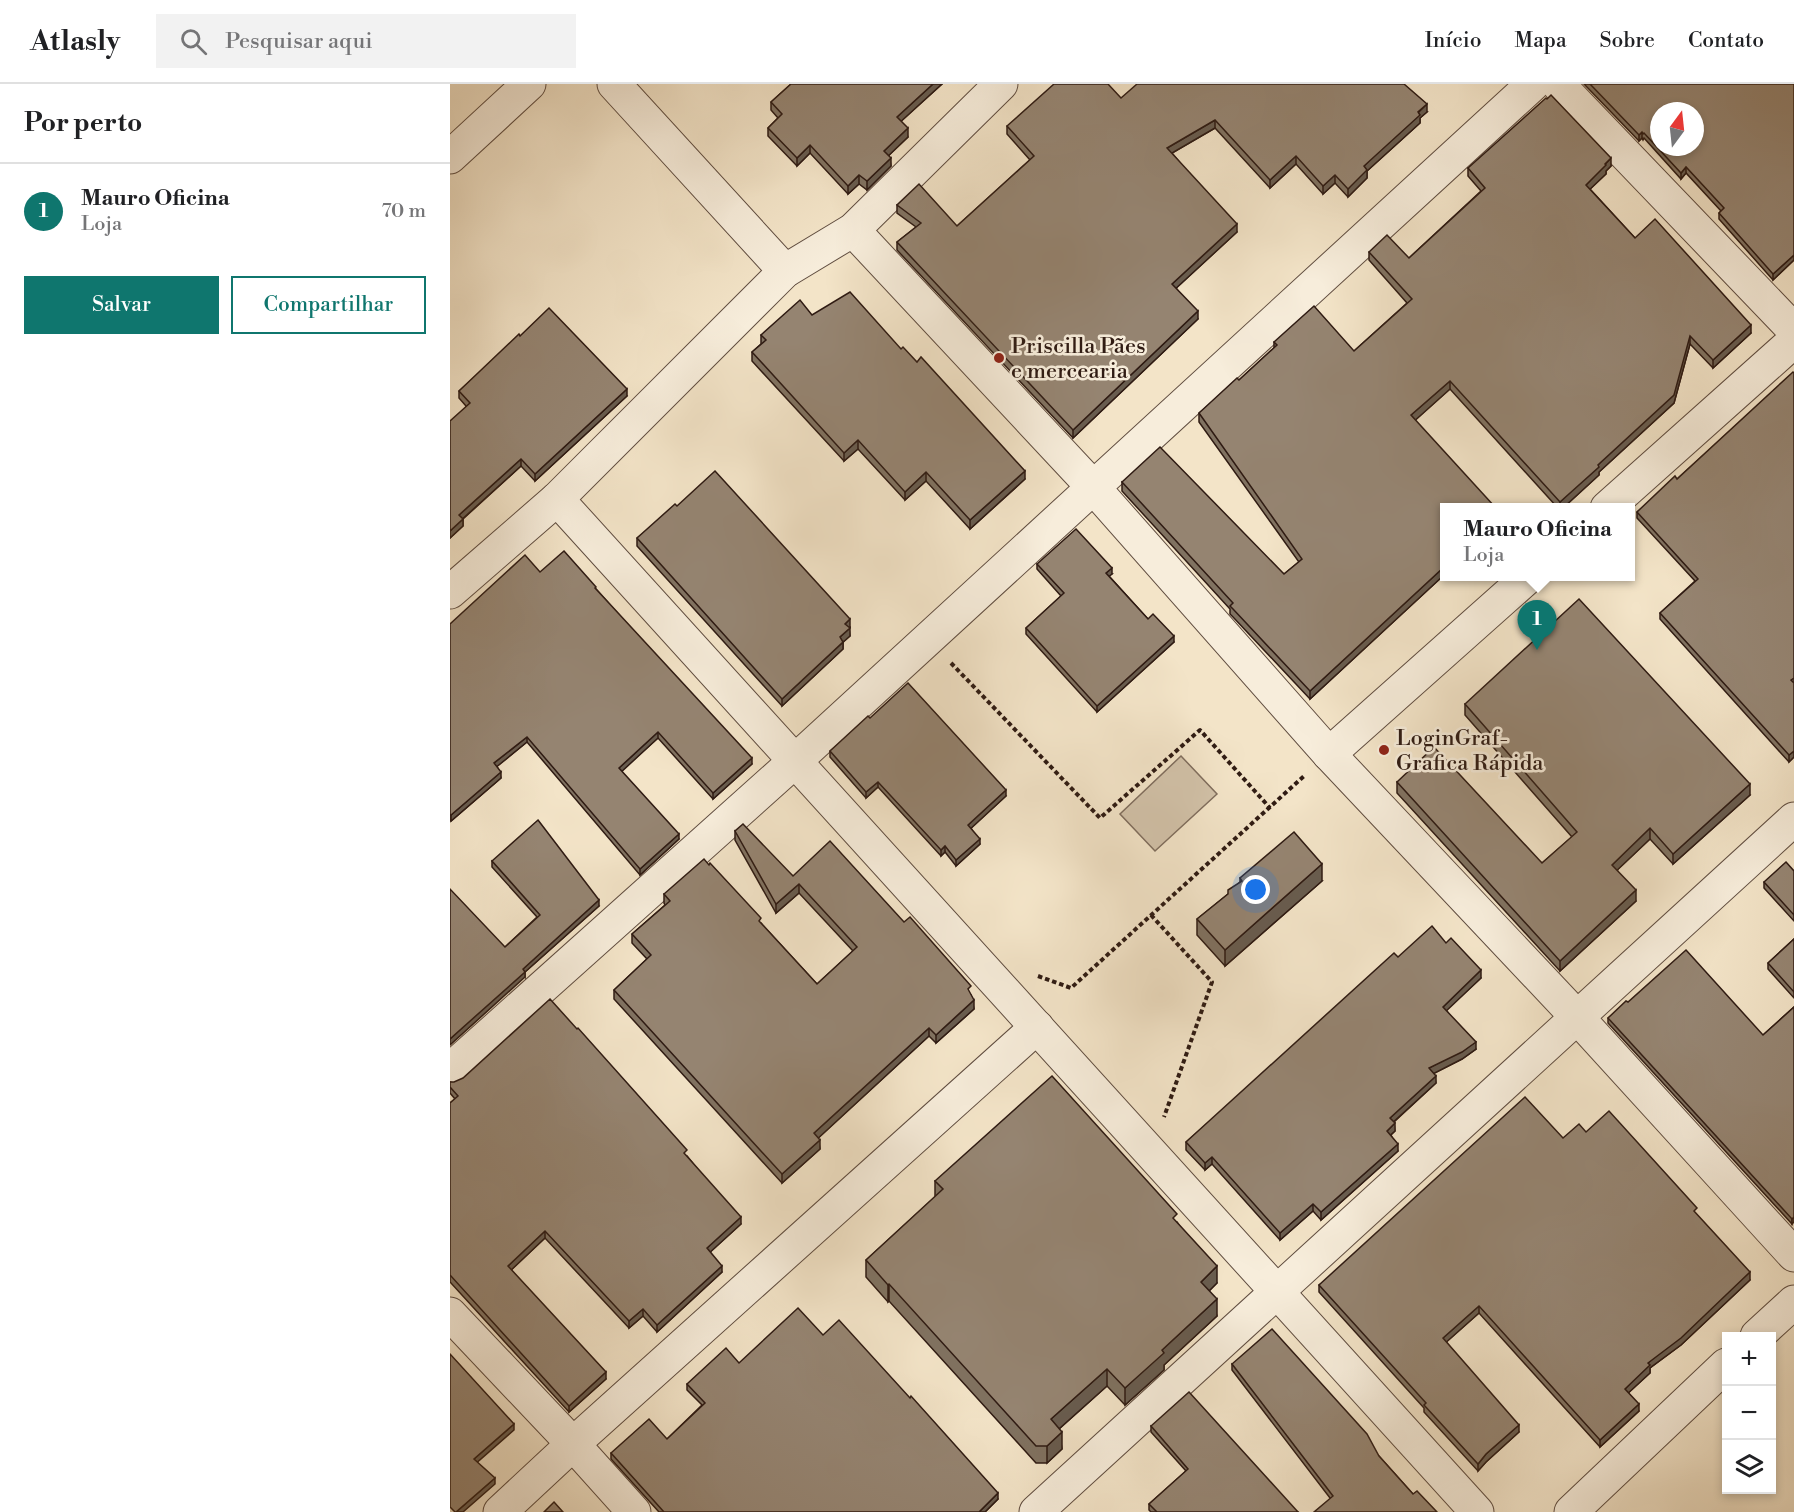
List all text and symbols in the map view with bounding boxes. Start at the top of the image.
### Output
search box [156,14,576,68]
text: Atlasly [30,24,120,59]
icon: search [177,25,210,58]
text: Pesquisar aqui [225,28,372,55]
text: Início [1425,28,1482,54]
text: Mapa [1515,28,1567,54]
text: Sobre [1600,28,1655,54]
text: Contato [1688,28,1764,54]
north arrow [1650,102,1704,156]
text: Por perto [24,107,142,139]
text: Mauro Oficina [81,185,230,212]
text: 1 [39,199,48,224]
text: 70 m [382,199,426,224]
text: Loja [81,212,122,237]
button: Salvar [24,276,219,334]
button: Compartilhar [231,276,426,334]
place label: Priscilla Pães e mercearia [1011,333,1146,385]
marker: Priscilla Pães e mercearia [992,351,1006,365]
popup [1440,503,1635,581]
text: Mauro Oficina [1463,516,1612,543]
text: Loja [1463,543,1504,568]
pin: 1 [1518,600,1556,650]
place label: LoginGraf- Grafica Rápida [1396,725,1544,777]
marker: LoginGraf- Grafica Rápida [1377,743,1391,757]
your location [1241,875,1270,904]
map controls [1722,1332,1776,1494]
button: + [1722,1332,1776,1386]
button: − [1722,1386,1776,1440]
button: layers [1722,1440,1776,1494]

